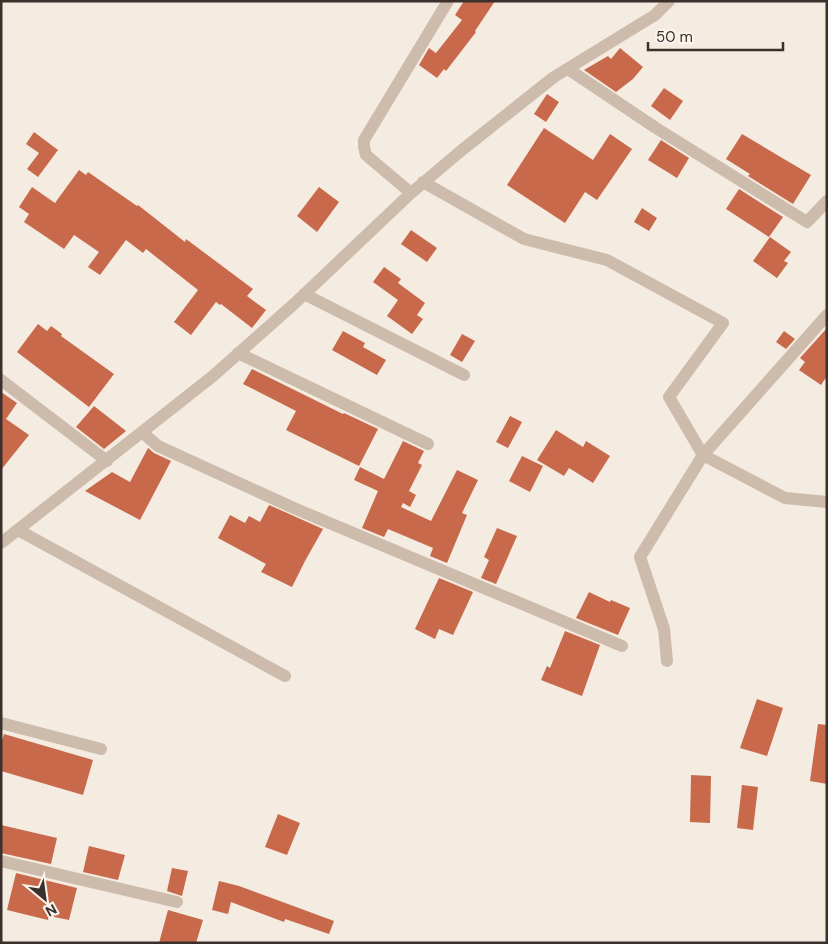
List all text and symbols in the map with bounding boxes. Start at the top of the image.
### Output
scale bar [648,20,783,52]
text: 50 m [656,27,693,47]
north arrow [20,874,70,924]
text: N [42,900,60,921]

